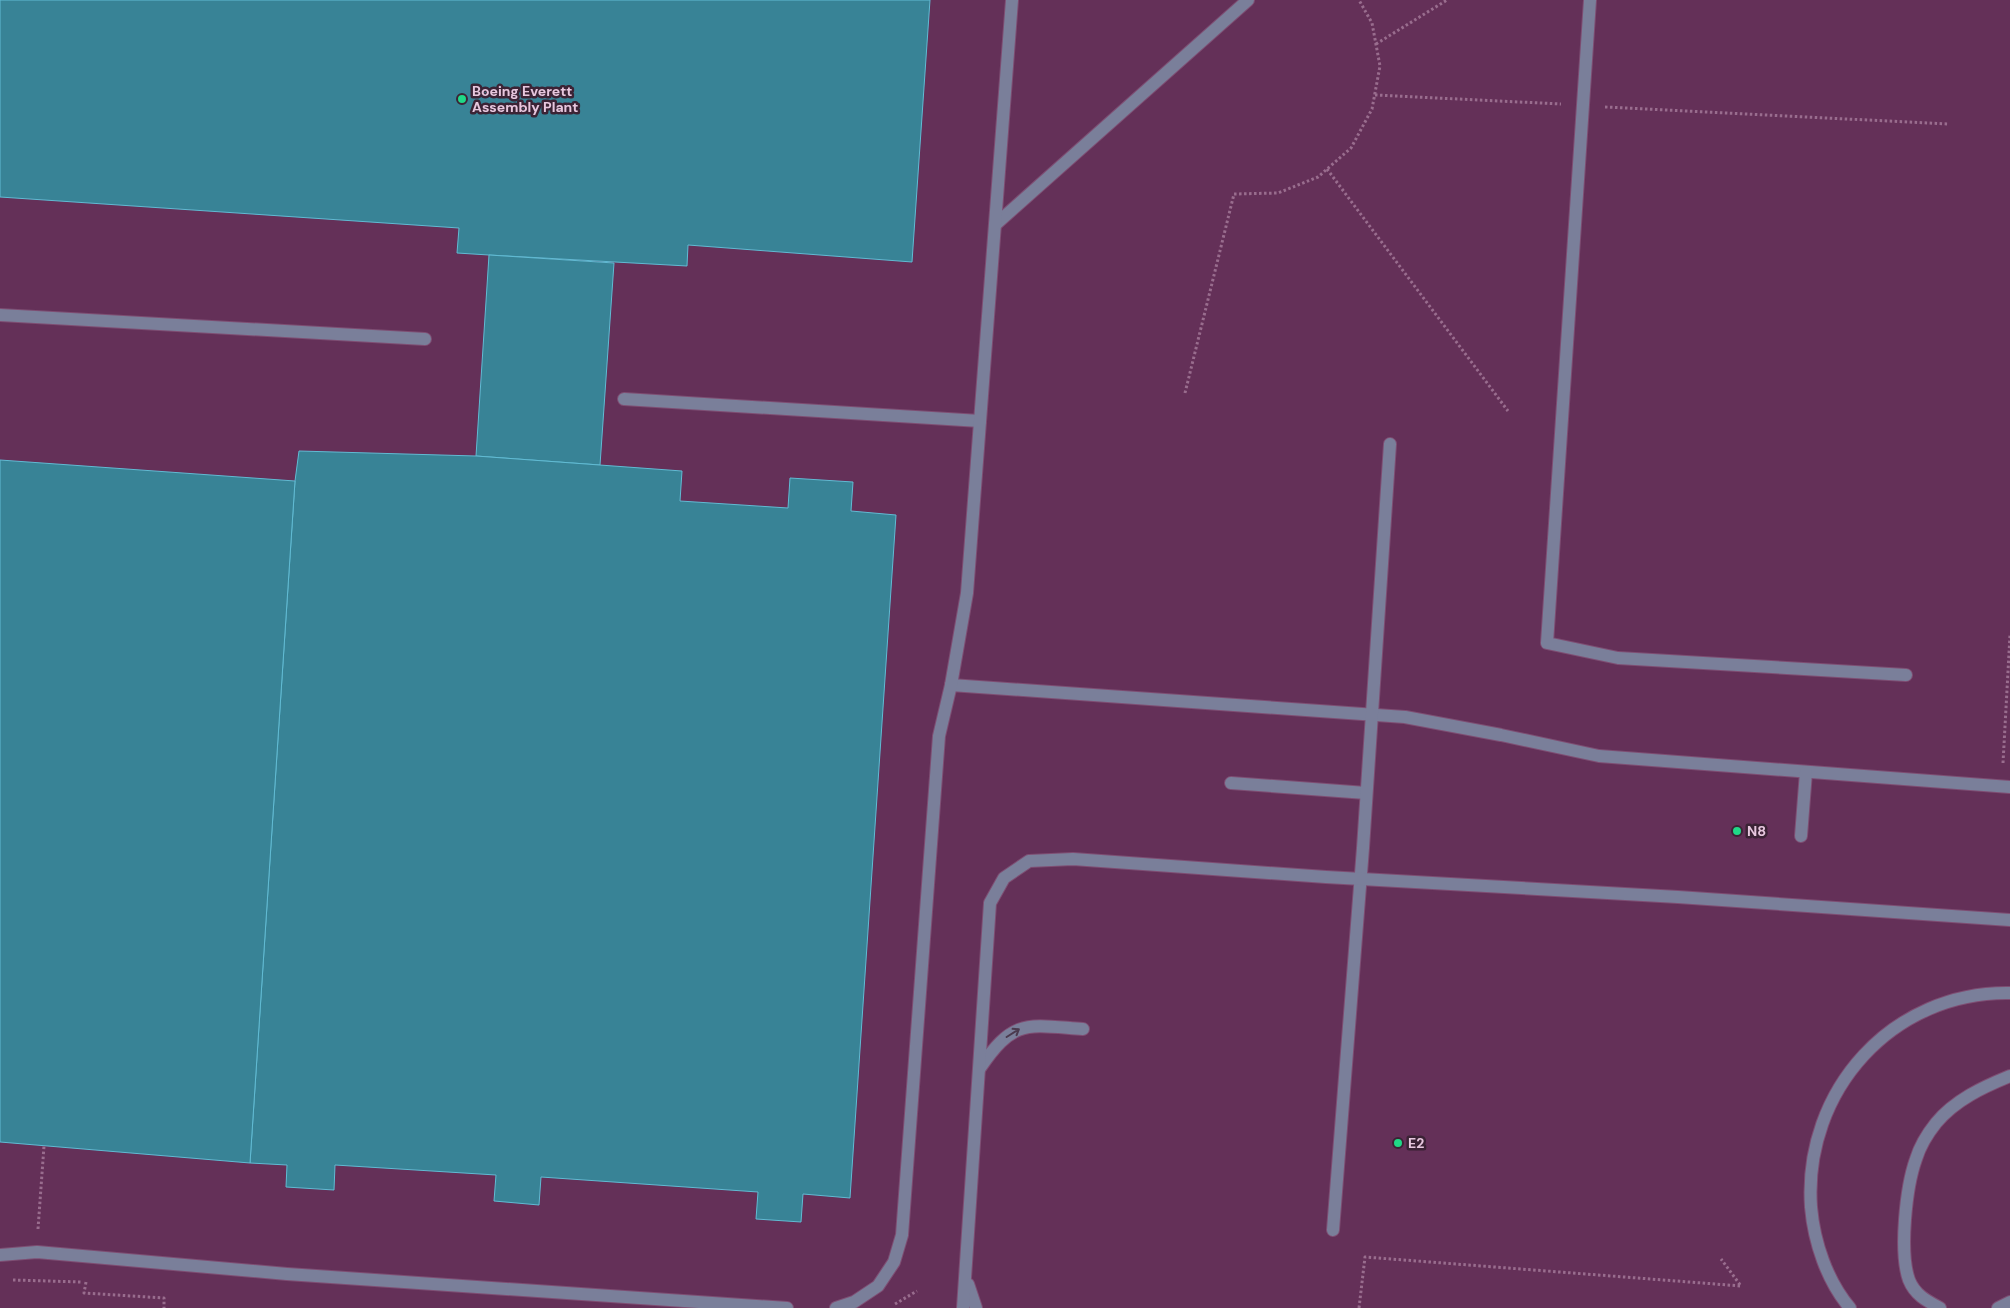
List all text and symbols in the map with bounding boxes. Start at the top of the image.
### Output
place label: Boeing Everett Assembly Plant [472,82,578,116]
marker: Boeing Everett Assembly Plant [456,93,468,105]
place label: N8 [1747,822,1766,840]
marker: N8 [1731,825,1743,837]
one-way arrow [1005,1028,1019,1038]
place label: E2 [1408,1134,1424,1152]
marker: E2 [1392,1137,1404,1149]

